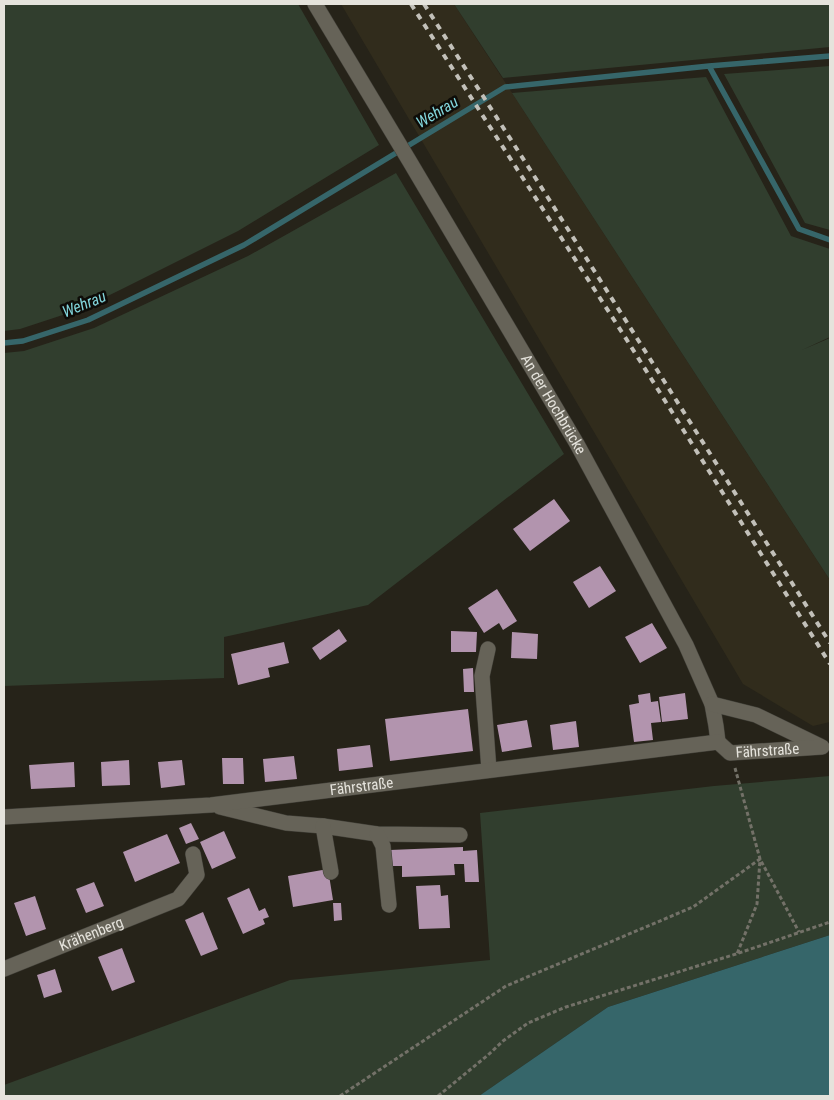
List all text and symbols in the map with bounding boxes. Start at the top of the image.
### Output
water label: Wehrau [413,92,462,132]
water label: Wehrau [59,286,109,321]
street label: An der Hochbrücke [517,351,590,457]
street label: Fährstraße [735,740,800,762]
street label: Fährstraße [329,773,394,799]
street label: Krähenberg [57,913,126,955]

